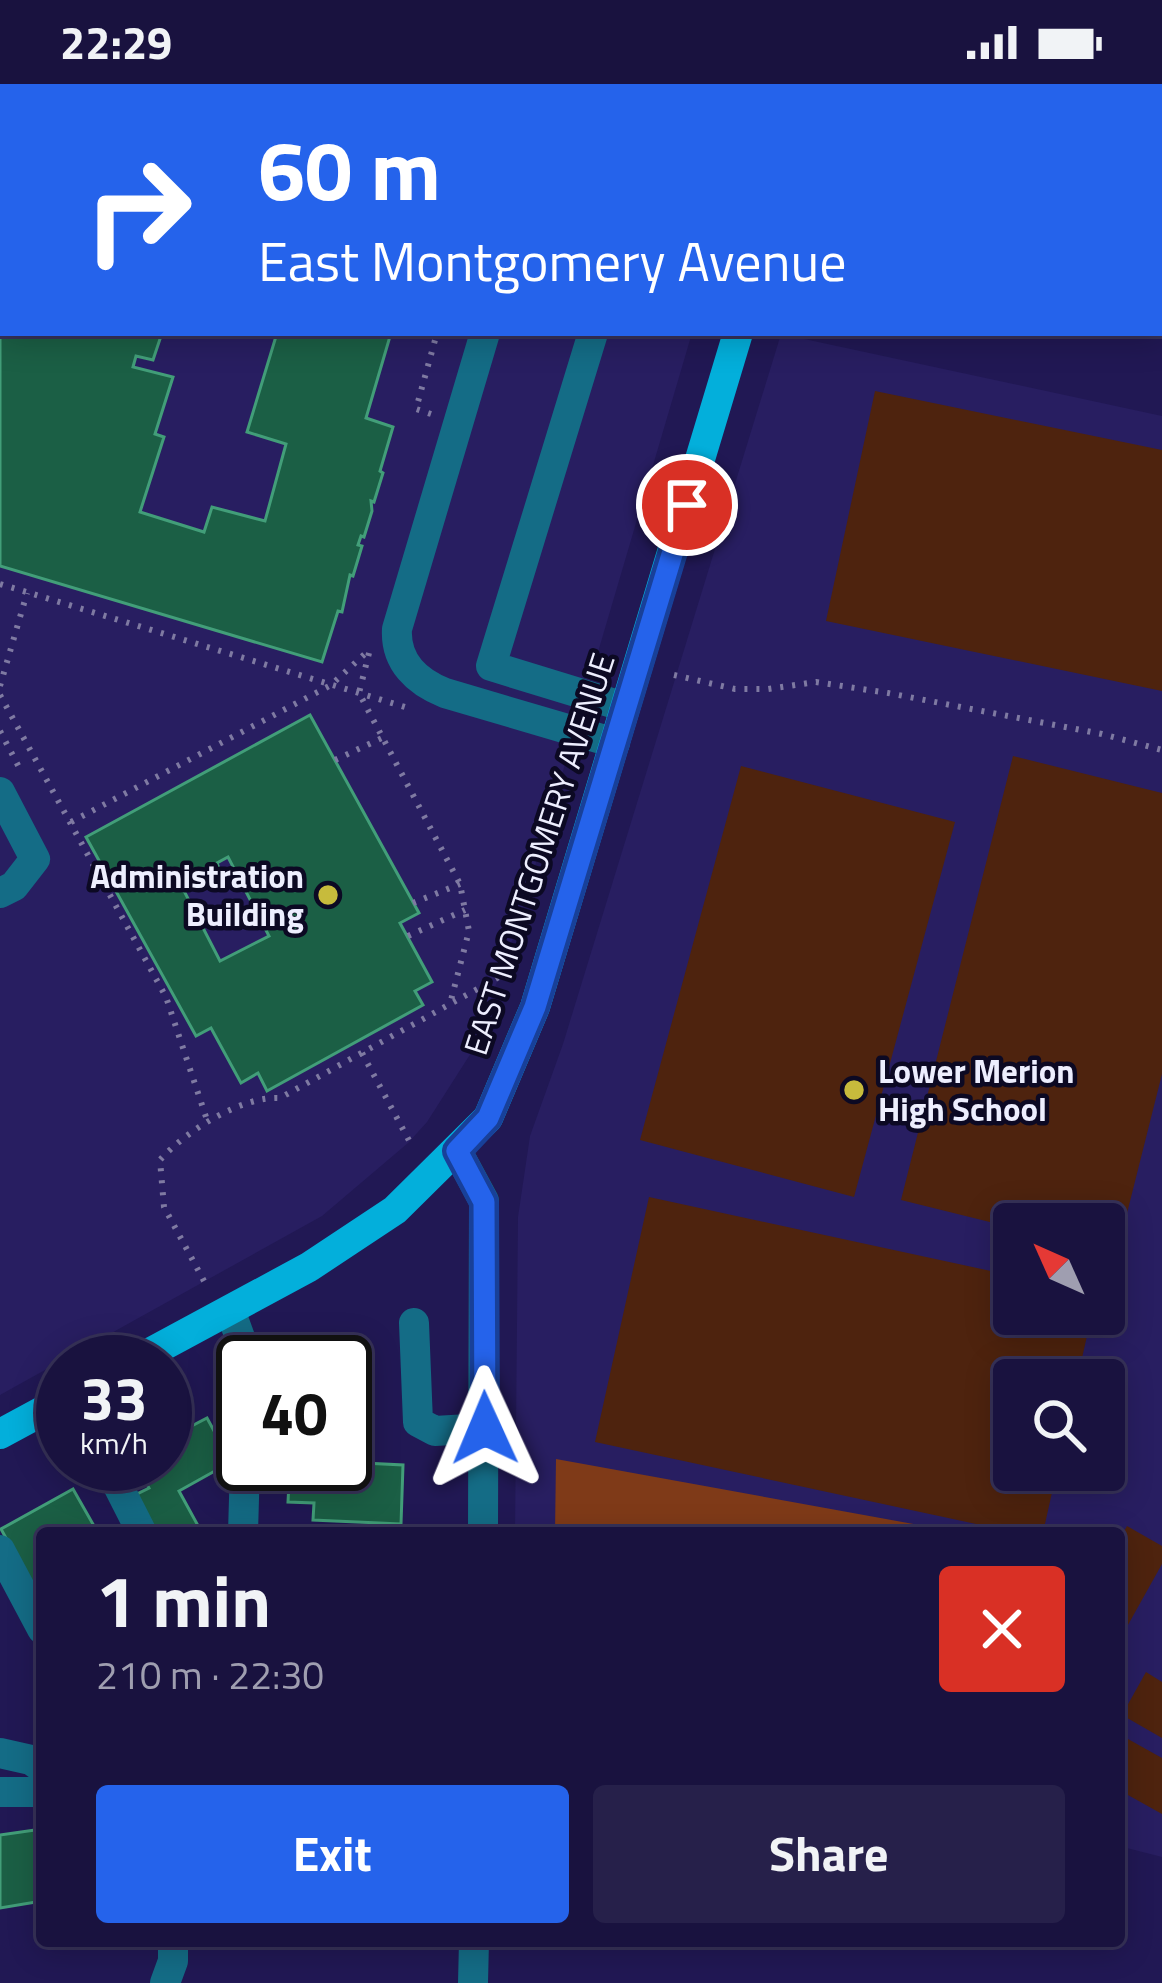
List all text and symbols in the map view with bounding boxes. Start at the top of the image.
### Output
text: 22:29 [60,8,172,76]
text: 60 m [258,105,441,233]
icon: right [60,132,216,288]
text: East Montgomery Avenue [258,220,847,302]
pin [636,454,738,556]
icon: arrive [654,472,720,538]
street label: EAST MONTGOMERY AVENUE [450,647,628,1061]
place label: Administration Building [90,851,304,939]
marker: Administration Building [315,882,341,908]
place label: Lower Merion High School [878,1046,1075,1134]
marker: Lower Merion High School [841,1077,867,1103]
north arrow [993,1203,1125,1335]
map controls [993,1203,1125,1491]
speed limit sign: 40 [216,1335,372,1491]
text: 33 [80,1352,148,1443]
button: search [993,1359,1125,1491]
position arrow [422,1365,548,1491]
text: km/h [80,1420,148,1466]
text: 1 min [96,1545,271,1655]
button: close [939,1566,1065,1692]
text: 210 m · 22:30 [96,1645,324,1704]
button: Exit [96,1785,569,1923]
button: Share [593,1785,1065,1923]

